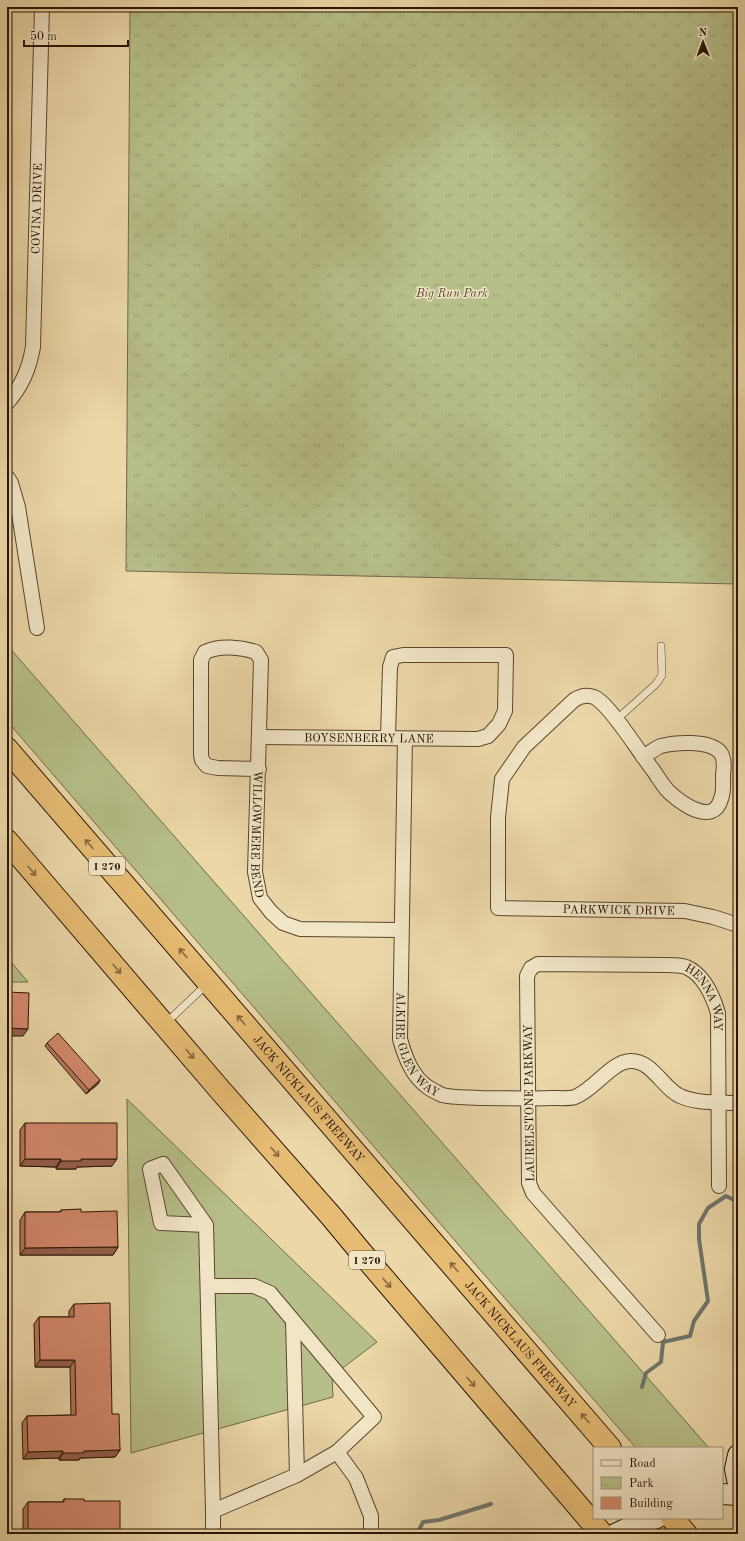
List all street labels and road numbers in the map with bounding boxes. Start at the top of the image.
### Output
street label: COVINA DRIVE [30,163,45,254]
street label: BOYSENBERRY LANE [304,732,434,746]
street label: WILLOWMERE BEND [248,770,265,899]
road number: I 270 [89,857,125,875]
street label: PARKWICK DRIVE [562,904,675,918]
street label: HENNA WAY [682,962,724,1031]
street label: ALKIRE GLEN WAY [393,992,441,1100]
street label: LAURELSTONE PARKWAY [523,1024,537,1182]
street label: JACK NICKLAUS FREEWAY [250,1034,366,1165]
road number: I 270 [349,1251,385,1269]
street label: JACK NICKLAUS FREEWAY [462,1279,578,1411]

